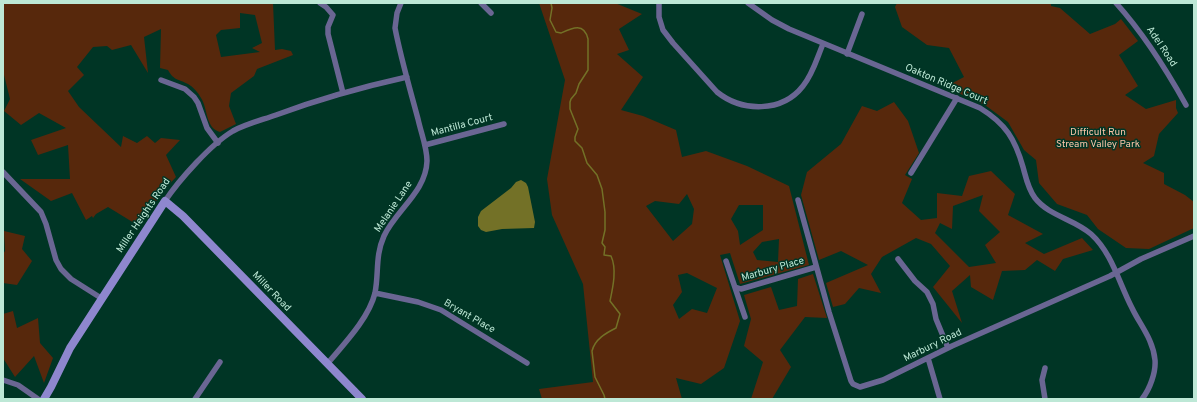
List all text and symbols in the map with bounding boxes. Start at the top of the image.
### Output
street label: Adel Road [1143,25,1179,69]
street label: Oakton Ridge Court [903,62,989,108]
street label: Mantilla Court [430,112,494,140]
park label: Difficult Run Stream Valley Park [1056,127,1140,150]
street label: Miller Heights Road [115,176,173,256]
street label: Melanie Lane [372,179,416,235]
street label: Marbury Place [740,255,806,285]
street label: Miller Road [249,270,293,314]
street label: Bryant Place [441,297,497,337]
street label: Marbury Road [902,327,964,365]

